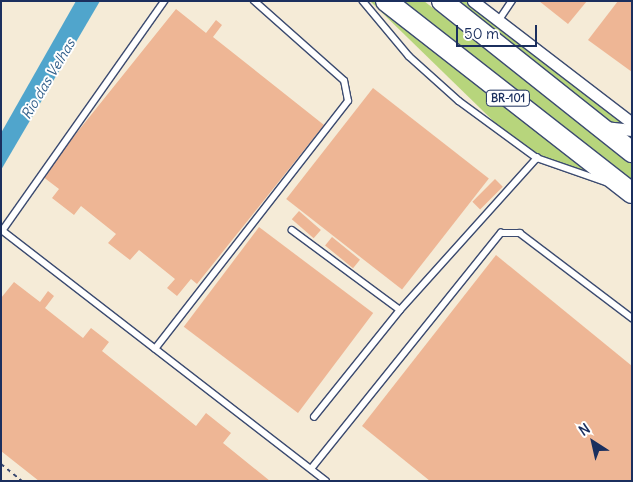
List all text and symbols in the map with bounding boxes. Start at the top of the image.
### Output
scale bar [458,15,539,47]
text: 50 m [464,24,499,43]
water label: Rio das Velhas [17,36,79,122]
road number: BR-101 [486,90,530,106]
north arrow [568,417,618,467]
text: N [575,420,594,440]

